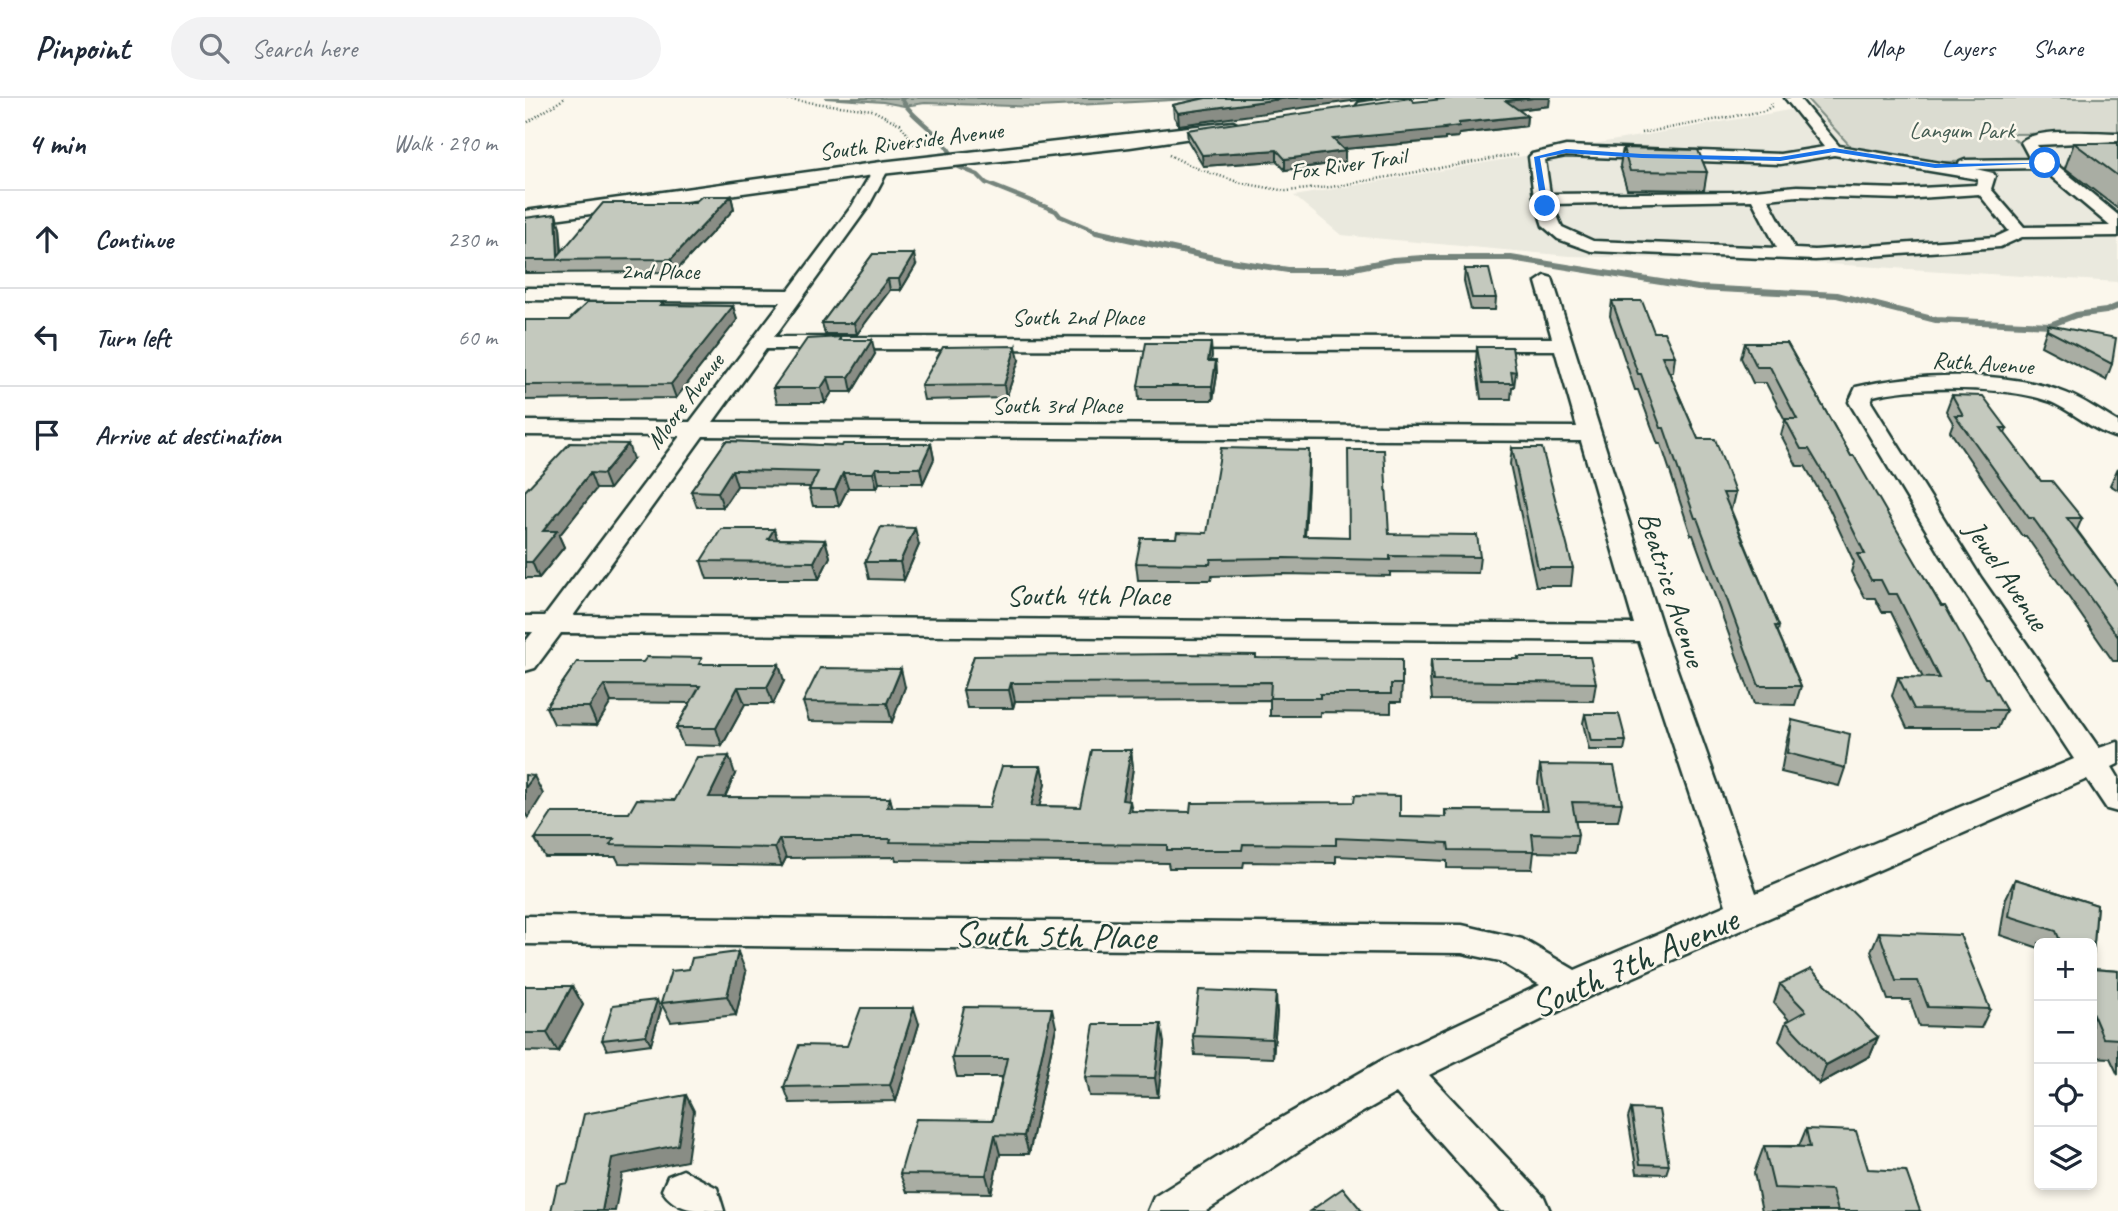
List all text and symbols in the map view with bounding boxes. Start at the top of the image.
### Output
search box [171,17,661,80]
text: Pinpoint [35,27,129,69]
icon: search [195,29,233,67]
text: Search here [251,32,357,65]
text: Map [1867,33,1904,63]
text: Layers [1942,33,1995,63]
text: Share [2033,33,2083,63]
street label: South Riverside Avenue [817,115,1007,167]
park label: Langum Park [1909,115,2017,145]
text: 4 min [28,125,85,163]
text: Walk · 290 m [393,129,497,158]
street label: Fox River Trail [1288,140,1412,187]
route start [2029,147,2060,178]
route end [1529,190,1560,221]
icon: ahead [28,220,66,258]
text: Continue [95,223,173,256]
text: 230 m [448,225,497,254]
street label: 2nd Place [621,256,702,286]
street label: South 2nd Place [1012,302,1146,332]
icon: left [28,318,66,356]
text: Turn left [95,321,170,354]
text: 60 m [458,323,497,352]
street label: Ruth Avenue [1932,345,2037,382]
street label: Moore Avenue [639,346,732,455]
street label: South 3rd Place [992,390,1124,420]
icon: arrive [28,416,66,454]
text: Arrive at destination [95,419,281,452]
street label: Beatrice Avenue [1629,507,1716,673]
street label: Jewel Avenue [1955,511,2059,639]
street label: South 4th Place [1006,576,1172,614]
street label: South 7th Avenue [1523,895,1747,1029]
street label: South 5th Place [954,910,1158,960]
map controls [2034,938,2097,1190]
button: + [2034,938,2097,1001]
button: − [2034,1001,2097,1064]
button: locate [2034,1064,2097,1127]
button: layers [2034,1127,2097,1190]

